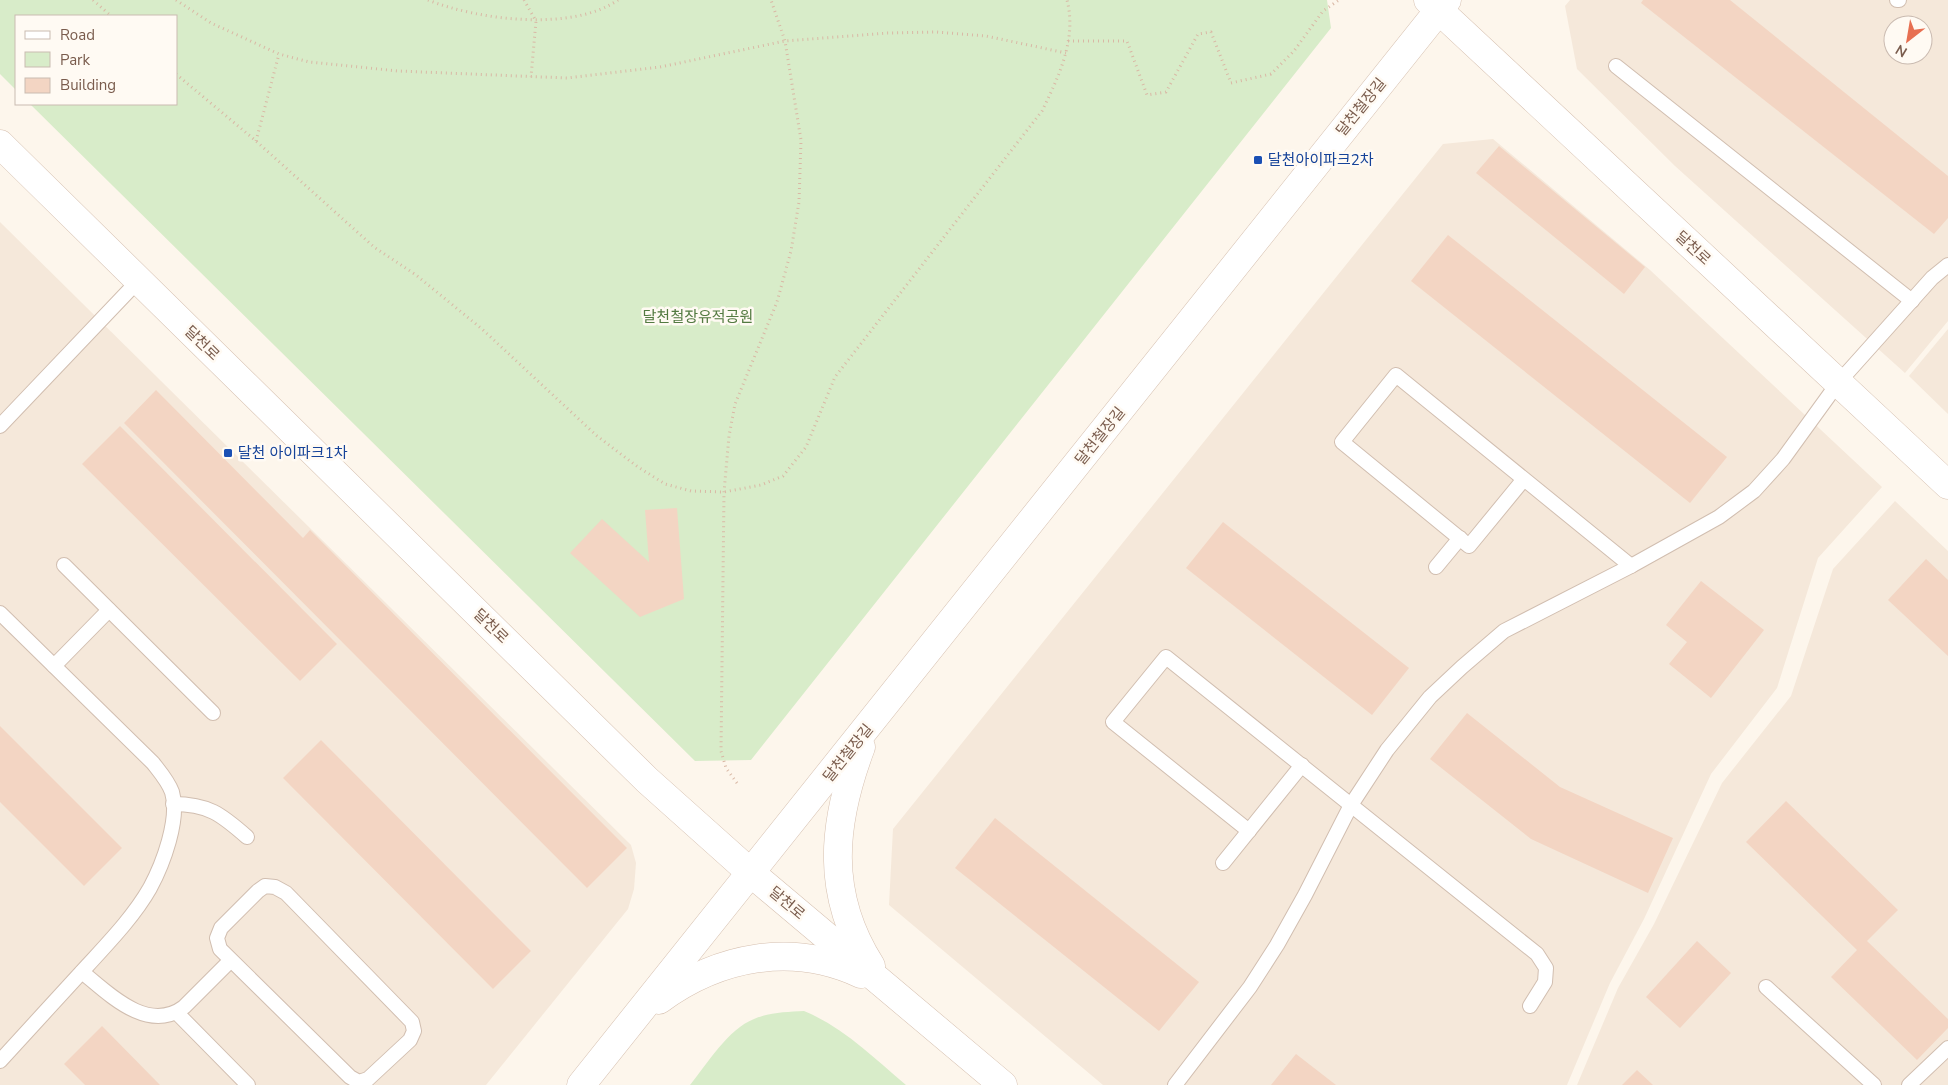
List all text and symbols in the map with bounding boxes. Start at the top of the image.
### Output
legend [15,15,178,105]
north arrow [1883,15,1933,65]
text: Road [60,25,95,45]
text: N [1892,40,1911,62]
text: Park [60,50,90,70]
street label: 달천철장길 [1332,74,1390,140]
text: Building [60,75,116,95]
place label: 달천아이파크2차 [1268,150,1374,170]
marker: 달천아이파크2차 [1252,154,1264,166]
street label: 달천로 [1671,227,1715,269]
park label: 달천철장유적공원 [643,307,753,327]
street label: 달천로 [180,321,224,365]
street label: 달천철장길 [1071,403,1129,469]
place label: 달천 아이파크1차 [238,443,348,463]
marker: 달천 아이파크1차 [222,447,234,459]
street label: 달천로 [469,604,513,648]
street label: 달천철장길 [819,720,877,786]
street label: 달천로 [765,882,809,924]

